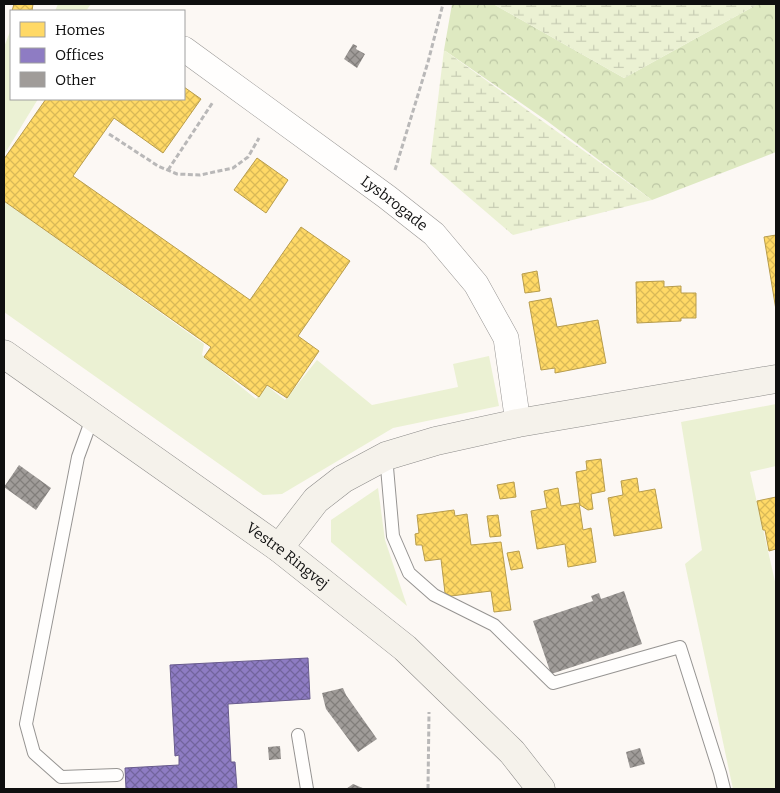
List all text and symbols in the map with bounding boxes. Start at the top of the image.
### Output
legend [10,10,185,100]
text: Homes [55,21,105,39]
text: Offices [55,46,104,64]
text: Other [55,71,96,89]
street label: Lysbrogade [357,172,431,235]
street label: Vestre Ringvej [243,519,332,593]

